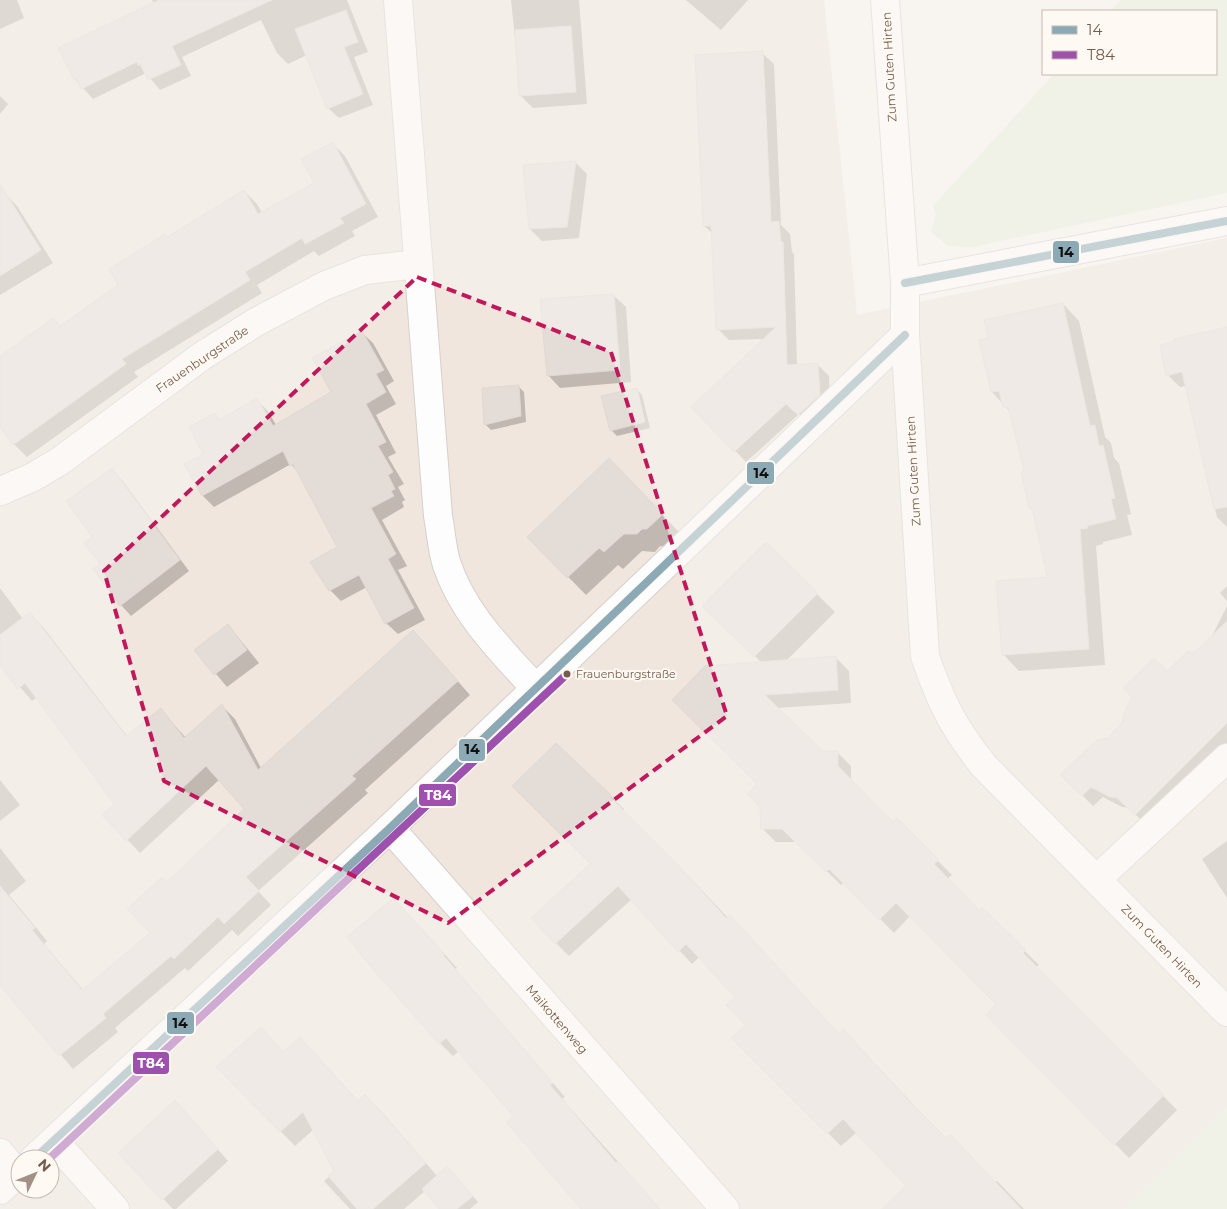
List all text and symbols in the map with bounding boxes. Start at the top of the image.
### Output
legend [1042,10,1217,75]
street label: Zum Guten Hirten [879,12,899,122]
text: 14 [1087,20,1102,39]
text: T84 [1087,45,1115,64]
line badge: 14 [1052,240,1080,264]
text: 14 [1058,243,1074,261]
street label: Frauenburgstraße [153,322,251,396]
street label: Zum Guten Hirten [903,416,923,526]
line badge: 14 [746,461,775,485]
text: 14 [753,464,769,482]
place label: Frauenburgstraße [576,667,676,681]
marker: Frauenburgstraße [562,669,572,679]
line badge: 14 [458,738,486,762]
text: 14 [464,740,480,758]
line badge: T84 [418,783,457,807]
text: T84 [424,786,452,804]
street label: Zum Guten Hirten [1118,901,1206,991]
street label: Maikottenweg [523,981,591,1057]
line badge: 14 [166,1011,195,1035]
text: 14 [172,1014,188,1032]
line badge: T84 [132,1051,170,1075]
text: T84 [137,1054,165,1072]
north arrow [10,1149,60,1199]
text: N [34,1155,55,1175]

